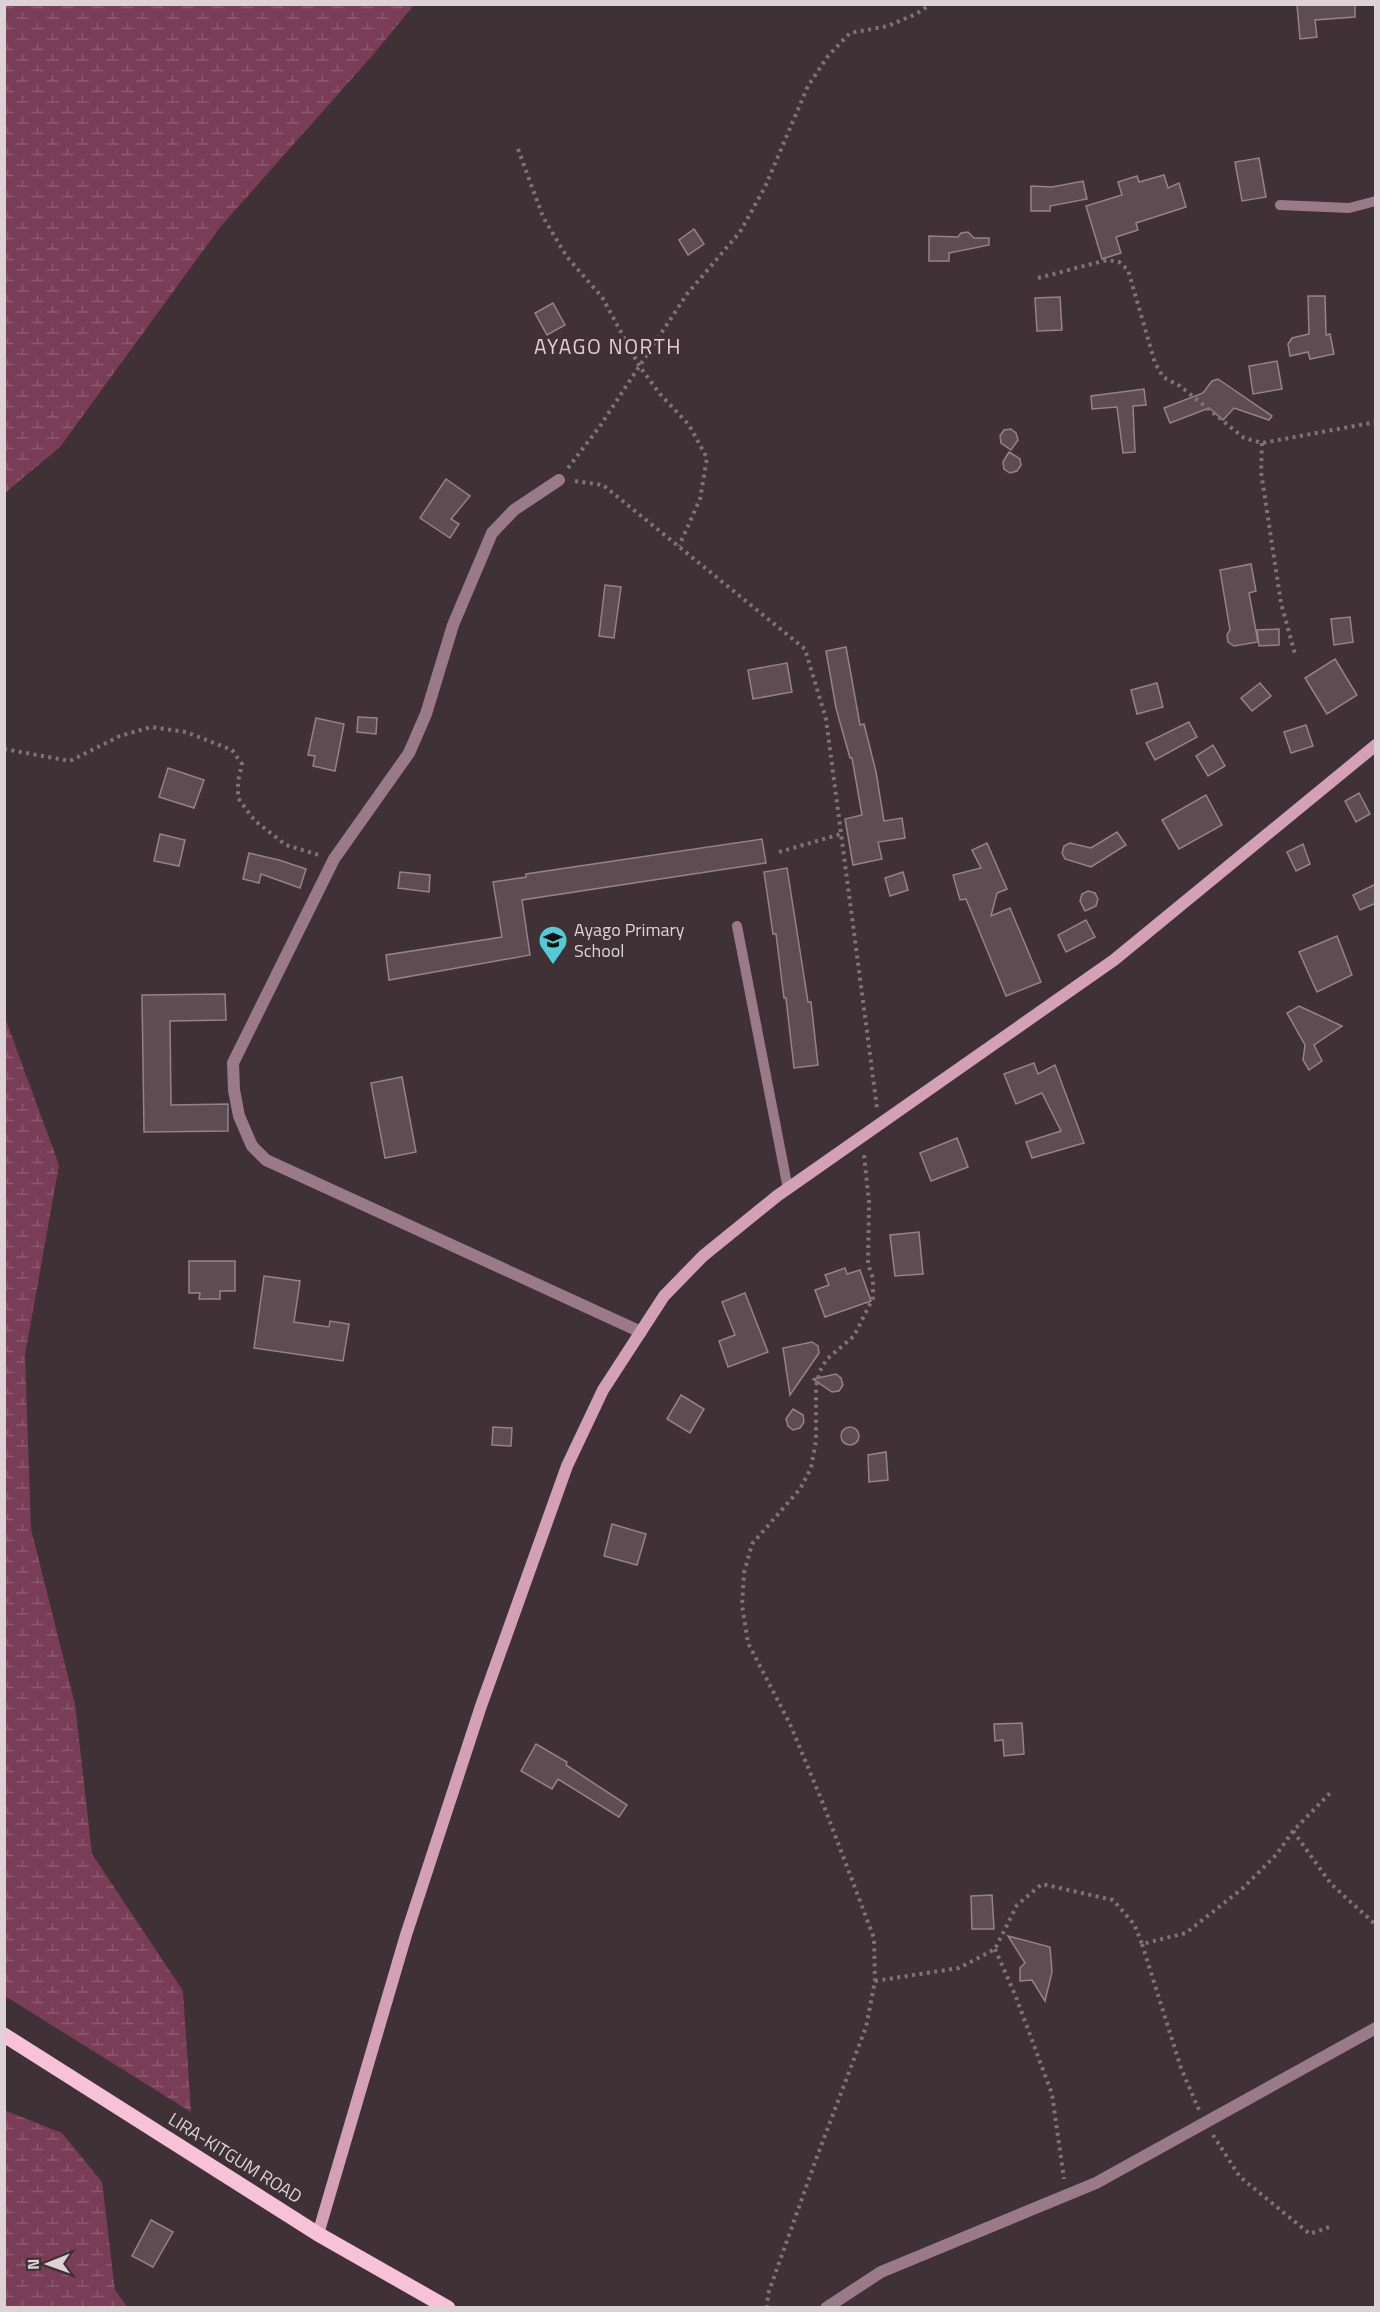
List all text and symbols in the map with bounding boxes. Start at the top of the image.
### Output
district label: AYAGO NORTH [534,330,682,362]
place label: Ayago Primary School [574,916,685,964]
school or university icon: Ayago Primary School [537,924,569,966]
street label: LIRA-KITGUM ROAD [163,2106,307,2210]
north arrow [18,2234,78,2294]
text: N [21,2259,45,2270]

